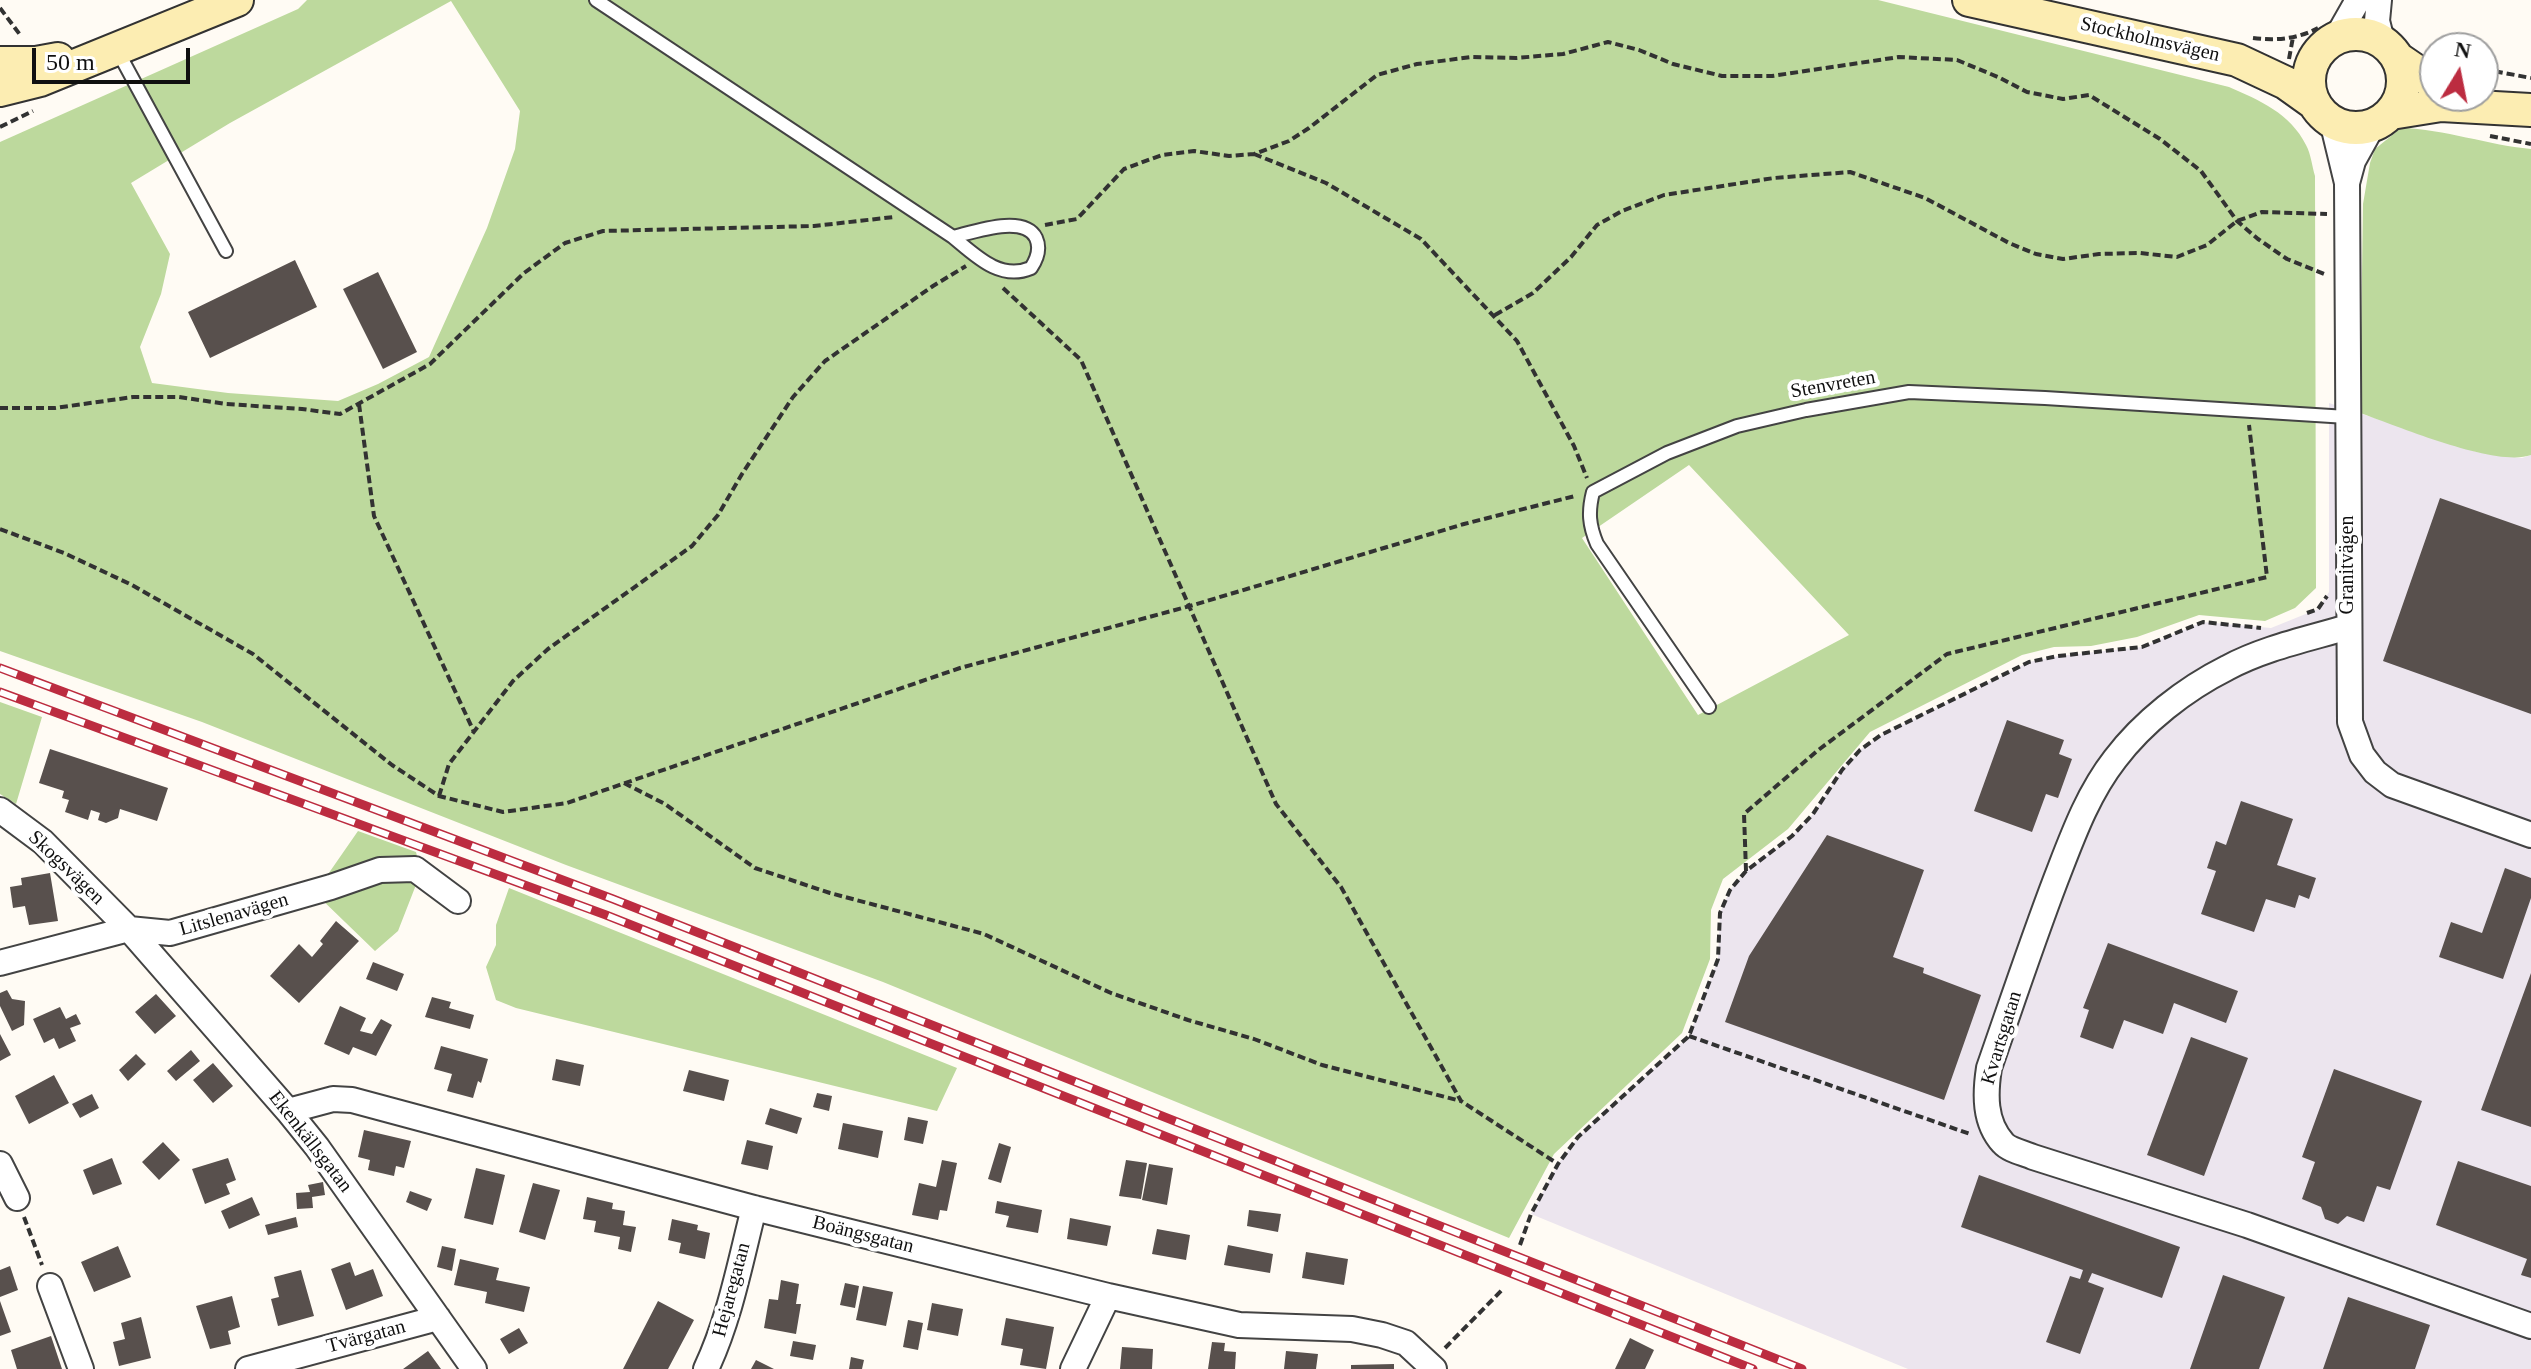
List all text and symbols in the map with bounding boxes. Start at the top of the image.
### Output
street label: Stockholmsvägen [2078,12,2222,68]
scale bar [36,32,194,82]
north arrow [2419,32,2499,112]
text: N [2453,36,2473,64]
text: 50 m [46,49,95,75]
street label: Stenvreten [1789,366,1877,404]
street label: Granitvägen [2336,516,2360,614]
street label: Skogsvägen [23,826,109,910]
street label: Litslenavägen [177,888,291,942]
street label: Kvartsgatan [1976,988,2028,1088]
street label: Ekenkällsgatan [263,1086,357,1198]
street label: Boängsgatan [810,1211,916,1259]
street label: Hejaregatan [708,1240,756,1340]
street label: Tvärgatan [324,1315,408,1359]

